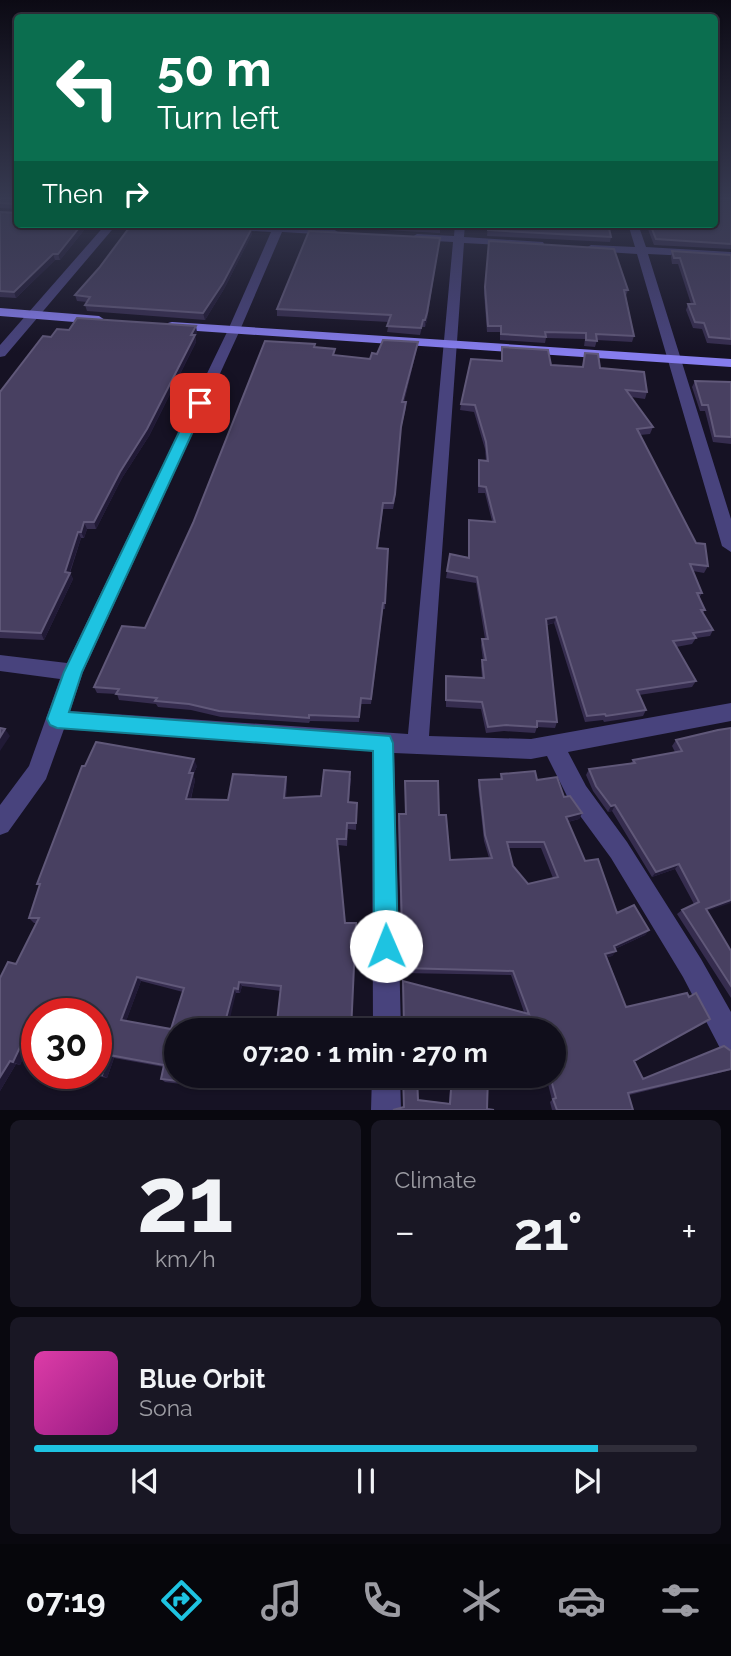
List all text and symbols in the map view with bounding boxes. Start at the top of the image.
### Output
text: 50 m [157,40,272,97]
icon: left [42,42,133,133]
text: Turn left [157,99,279,136]
icon: right [117,175,155,213]
text: Then [42,179,103,209]
pin [170,373,230,433]
icon: arrive [181,384,219,422]
position arrow [349,909,423,983]
speed limit sign: 30 [21,998,112,1089]
text: 07:20 · 1 min · 270 m [242,1038,488,1068]
text: 21 [137,1146,233,1253]
text: Climate [395,1166,476,1193]
text: 21° [514,1201,582,1262]
text: − [395,1209,415,1254]
text: + [681,1209,697,1254]
text: km/h [155,1245,216,1272]
text: Blue Orbit [139,1364,266,1394]
text: Sona [139,1394,193,1421]
icon: previous [126,1462,164,1500]
icon: pause [347,1462,385,1500]
icon: next [568,1462,606,1500]
icon: directions [157,1576,206,1625]
icon: music [257,1576,306,1625]
icon: phone [357,1576,406,1625]
icon: climate [457,1576,506,1625]
icon: car [557,1576,606,1625]
icon: filters [656,1576,705,1625]
text: 07:19 [25,1582,106,1619]

